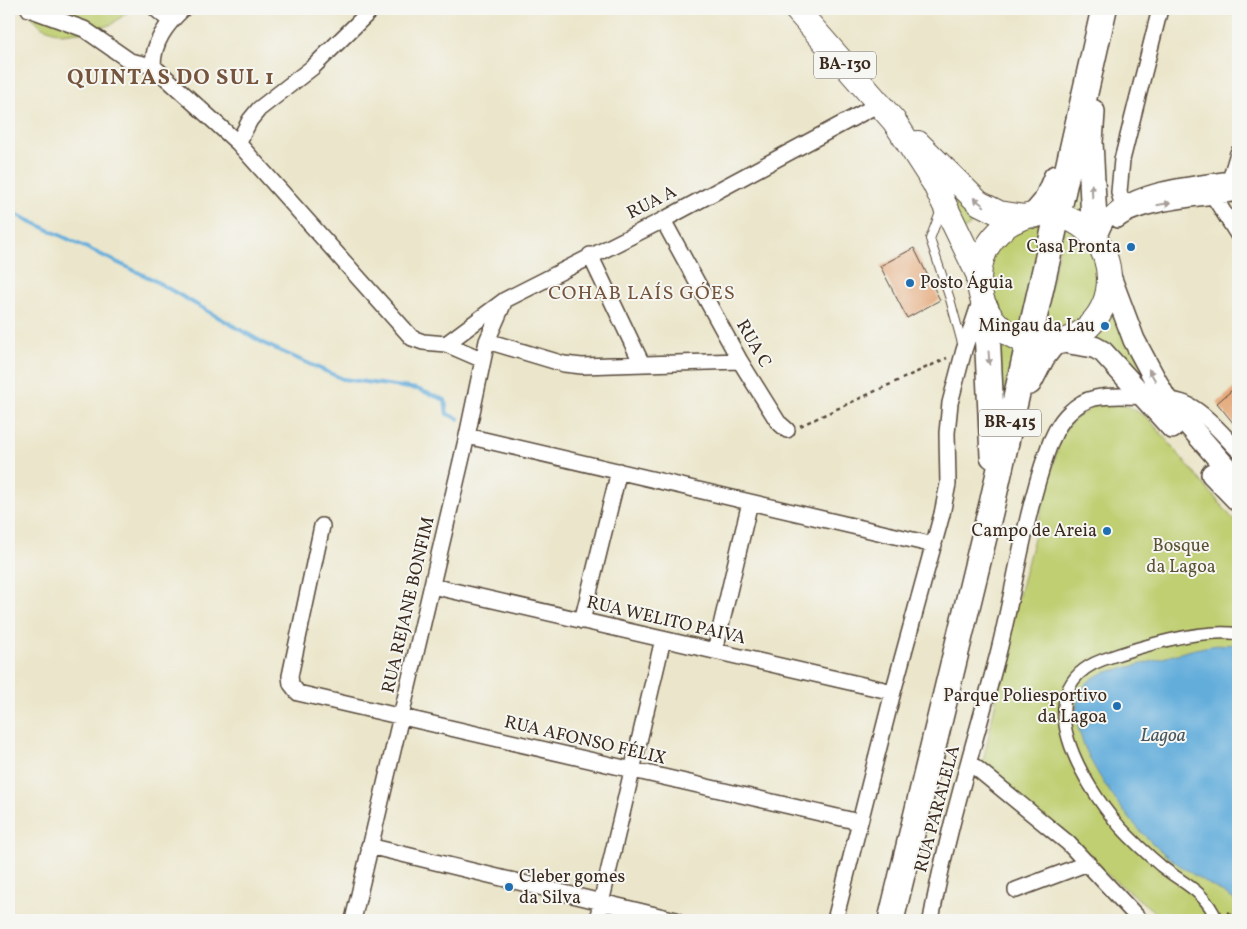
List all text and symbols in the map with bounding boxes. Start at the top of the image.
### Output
road number: BA-130 [814,52,876,78]
district label: QUINTAS DO SUL 1 [67,63,275,94]
street label: RUA A [623,180,681,226]
one-way arrow [1088,183,1096,199]
one-way arrow [973,196,986,207]
one-way arrow [1157,200,1173,208]
place label: Casa Pronta [1026,235,1121,260]
marker: Casa Pronta [1125,241,1137,253]
place label: Posto Águia [920,271,1013,296]
marker: Posto Águia [904,277,916,289]
district label: COHAB LAÍS GÓES [548,280,736,308]
place label: Mingau da Lau [978,314,1095,339]
street label: RUA C [729,315,777,373]
marker: Mingau da Lau [1099,320,1111,332]
one-way arrow [986,350,994,366]
one-way arrow [1148,369,1157,382]
road number: BR-415 [979,409,1041,436]
street label: RUA REJANE BONFIM [377,514,442,696]
place label: Campo de Areia [971,519,1097,544]
marker: Campo de Areia [1101,525,1113,537]
park label: Bosque da Lagoa [1146,534,1216,580]
street label: RUA WELITO PAIVA [584,591,748,652]
place label: Parque Poliesportivo da Lagoa [943,684,1107,730]
marker: Parque Poliesportivo da Lagoa [1111,700,1123,712]
street label: RUA AFONSO FÉLIX [502,710,668,772]
water label: Lagoa [1140,723,1186,749]
street label: RUA PARALELA [909,742,967,875]
place label: Cleber gomes da Silva [519,865,625,911]
marker: Cleber gomes da Silva [503,881,515,893]

